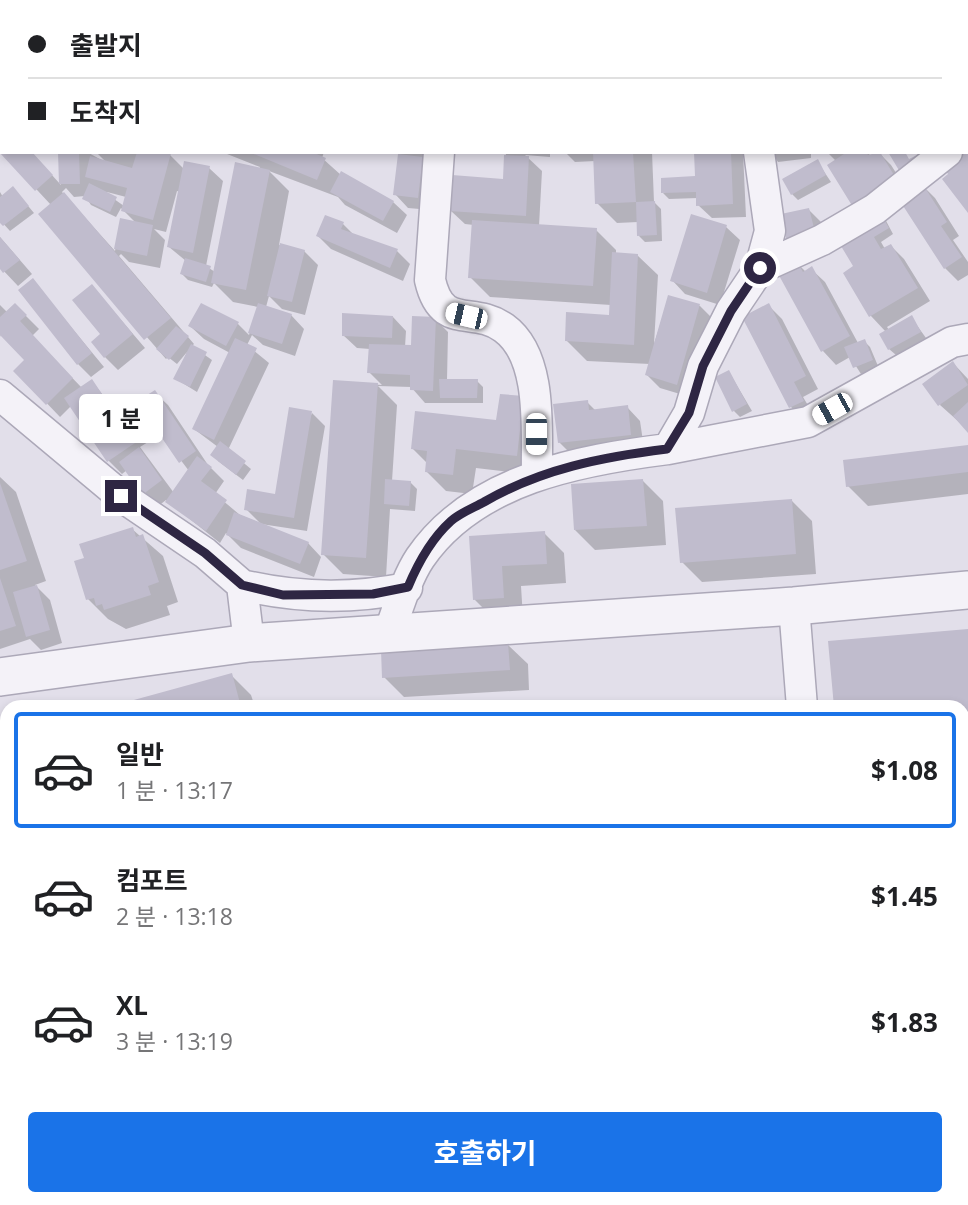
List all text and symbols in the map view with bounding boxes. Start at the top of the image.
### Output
text: 출발지 [70,27,142,63]
text: 도착지 [70,94,142,130]
route start [744,252,776,284]
car [444,301,489,331]
car [809,390,856,428]
callout: 1 분 [79,394,163,444]
text: 1 분 [101,402,141,434]
car [526,413,547,455]
route end [105,480,137,512]
text: 일반 [116,736,164,772]
icon: car [32,739,95,802]
text: $1.08 [871,752,938,788]
text: 1 분 · 13:17 [116,774,233,806]
text: 컴포트 [116,862,188,898]
icon: car [32,865,95,928]
text: $1.45 [871,878,938,914]
text: 2 분 · 13:18 [116,900,233,932]
text: XL [116,987,148,1023]
icon: car [32,991,95,1054]
text: $1.83 [871,1004,938,1040]
text: 3 분 · 13:19 [116,1025,233,1057]
button: 호출하기 [28,1112,942,1192]

